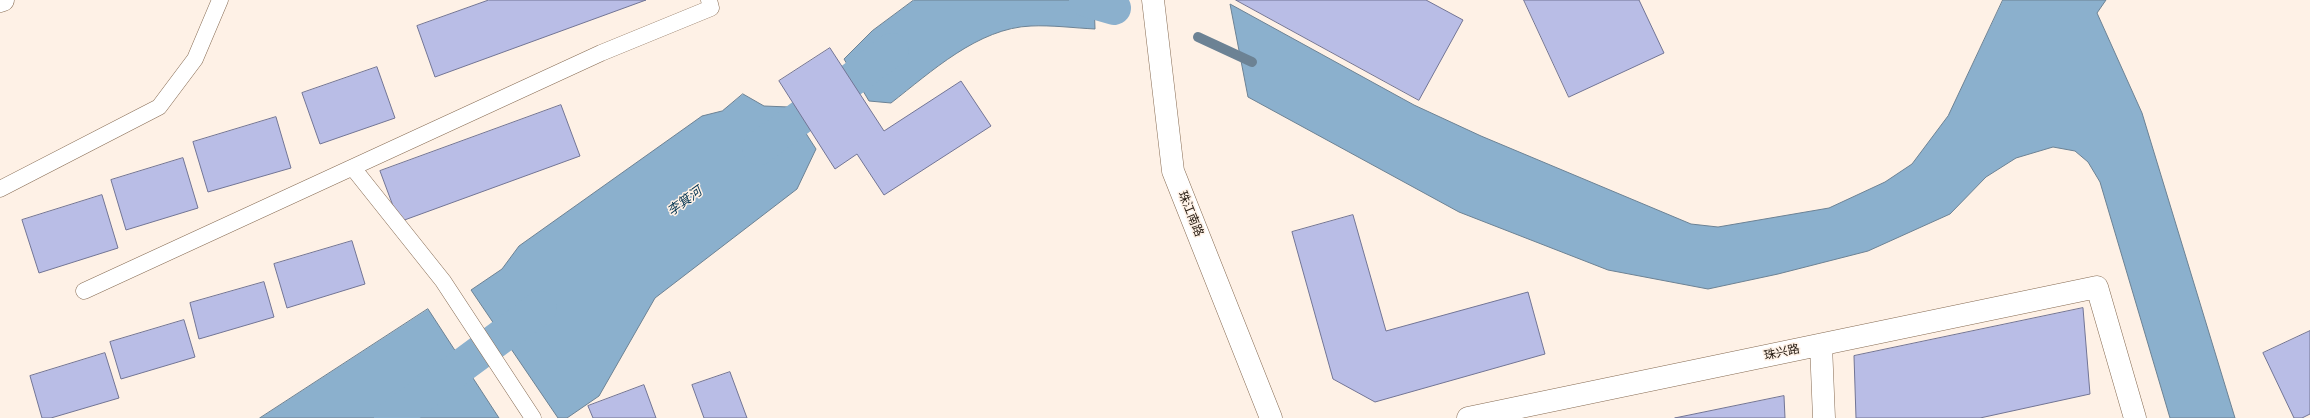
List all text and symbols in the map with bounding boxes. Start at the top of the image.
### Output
water label: 李箕河 [665,184,705,220]
street label: 珠江南路 [1174,189,1206,239]
street label: 珠兴路 [1763,342,1801,364]

